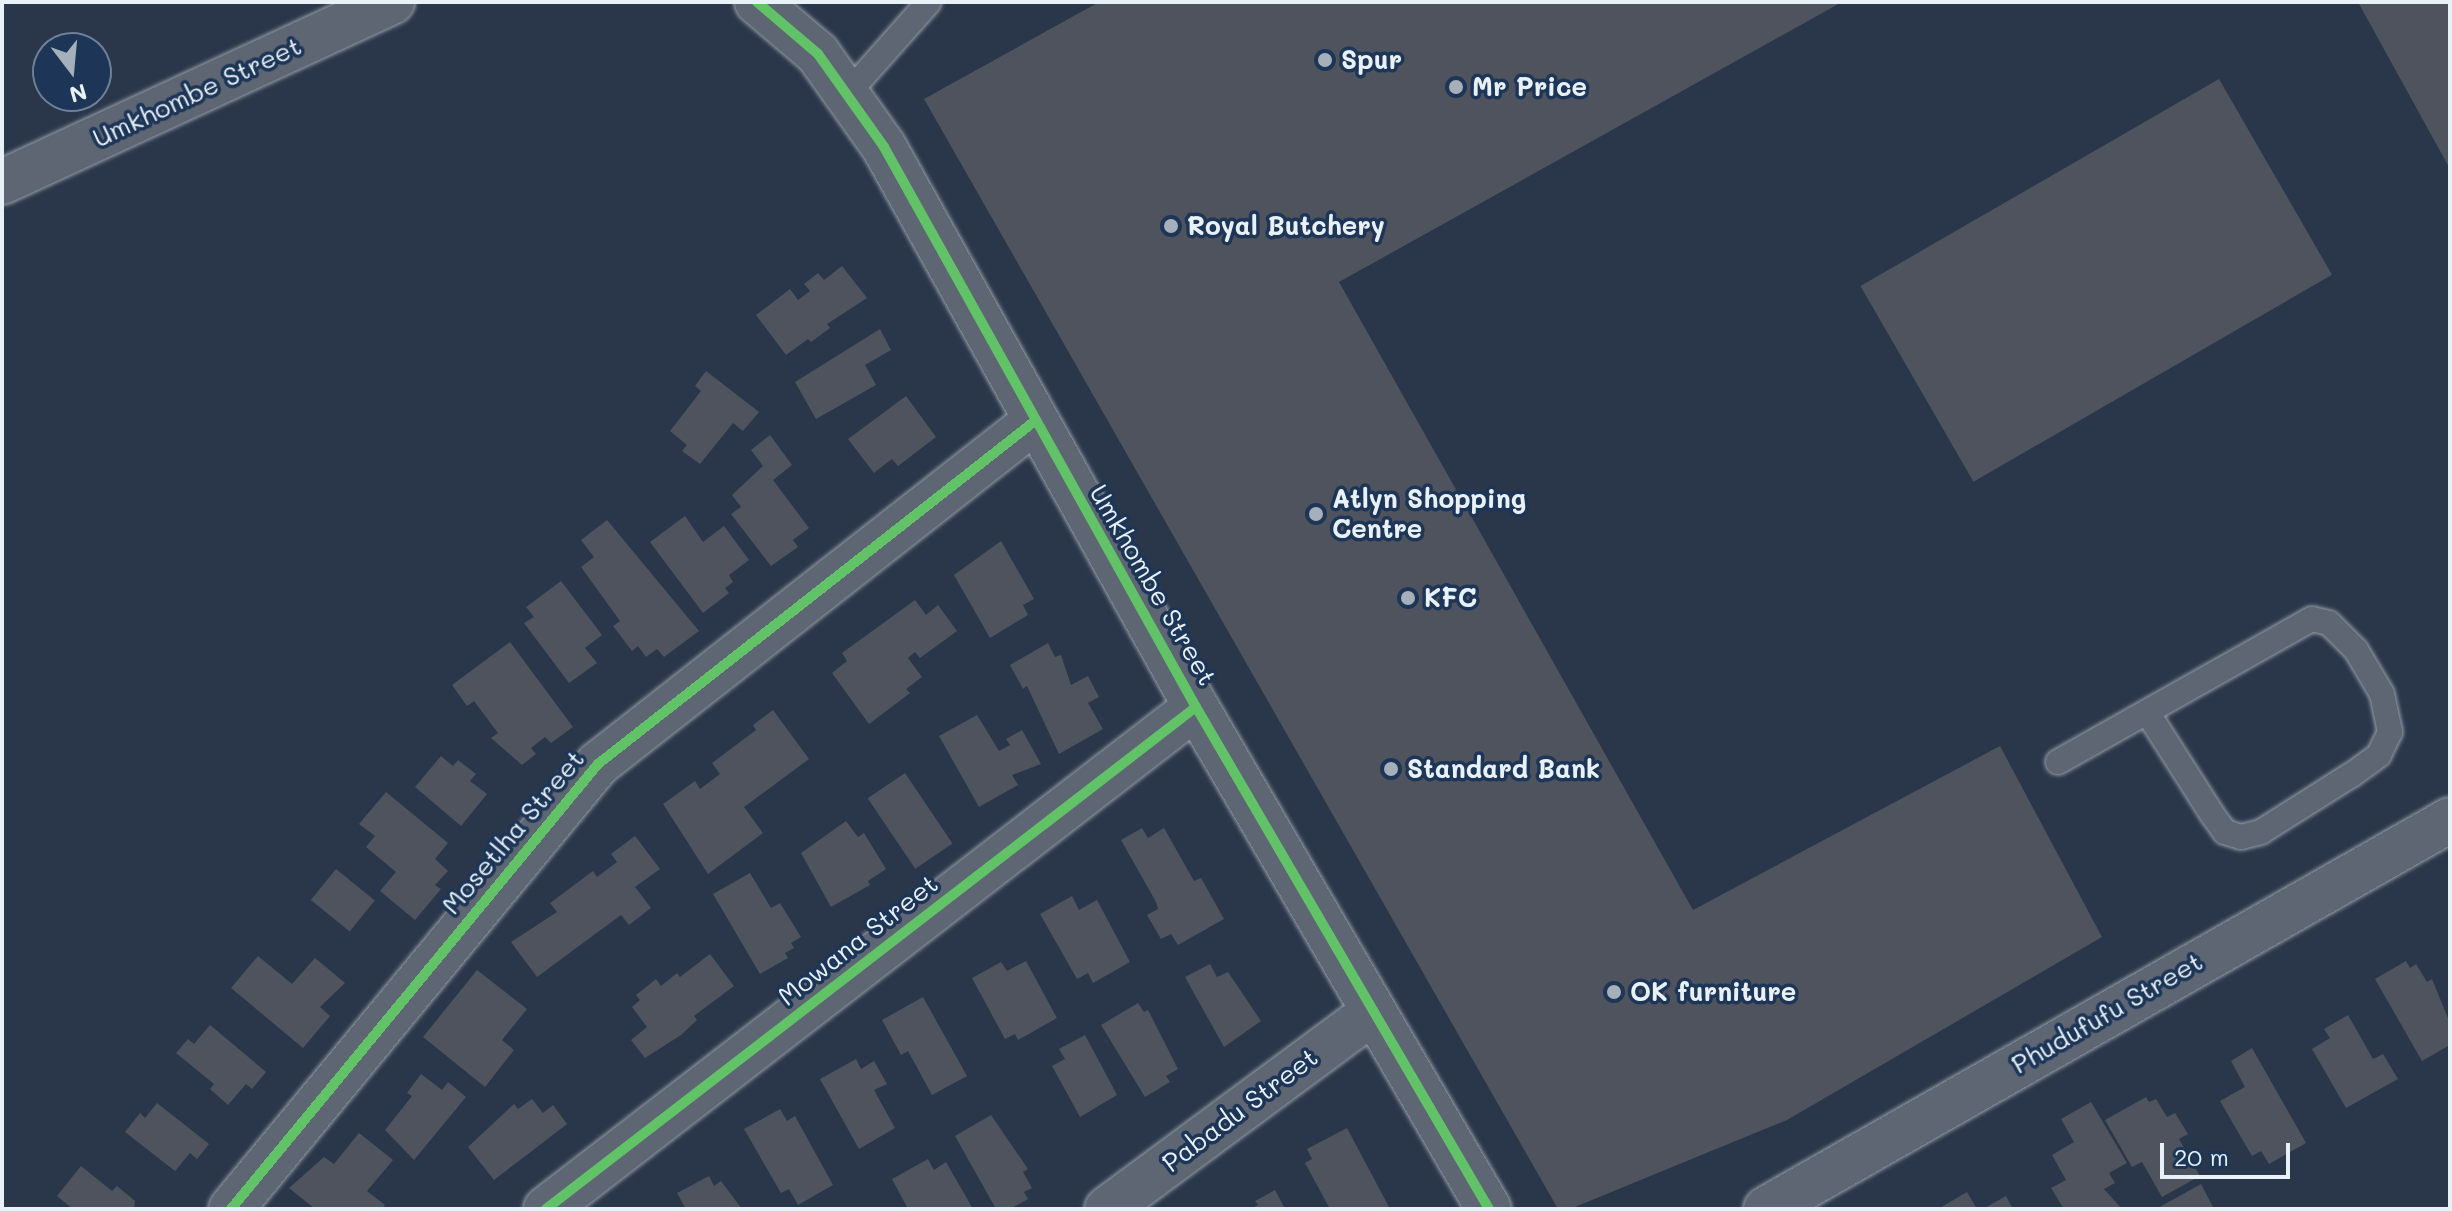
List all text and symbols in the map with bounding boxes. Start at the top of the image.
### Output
street label: Umkhombe Street [88,30,306,154]
north arrow [32,32,112,112]
place label: Spur [1341,44,1402,76]
marker: Spur [1316,51,1334,69]
place label: Mr Price [1472,71,1587,103]
text: N [66,77,90,110]
marker: Mr Price [1447,78,1465,96]
place label: Royal Butchery [1187,210,1385,242]
marker: Royal Butchery [1162,217,1180,235]
street label: Umkhombe Street [1083,479,1223,691]
place label: Atlyn Shopping Centre [1332,483,1526,544]
marker: Atlyn Shopping Centre [1307,505,1325,523]
place label: KFC [1424,582,1477,614]
marker: KFC [1399,589,1417,607]
street label: Mosetlha Street [435,744,591,920]
place label: Standard Bank [1407,753,1600,785]
marker: Standard Bank [1382,760,1400,778]
street label: Mowana Street [772,868,944,1012]
street label: Phudufufu Street [2006,946,2208,1080]
place label: OK furniture [1630,976,1796,1008]
marker: OK furniture [1605,983,1623,1001]
street label: Pabadu Street [1156,1041,1324,1179]
scale bar [2164,1127,2294,1177]
text: 20 m [2174,1141,2229,1172]

